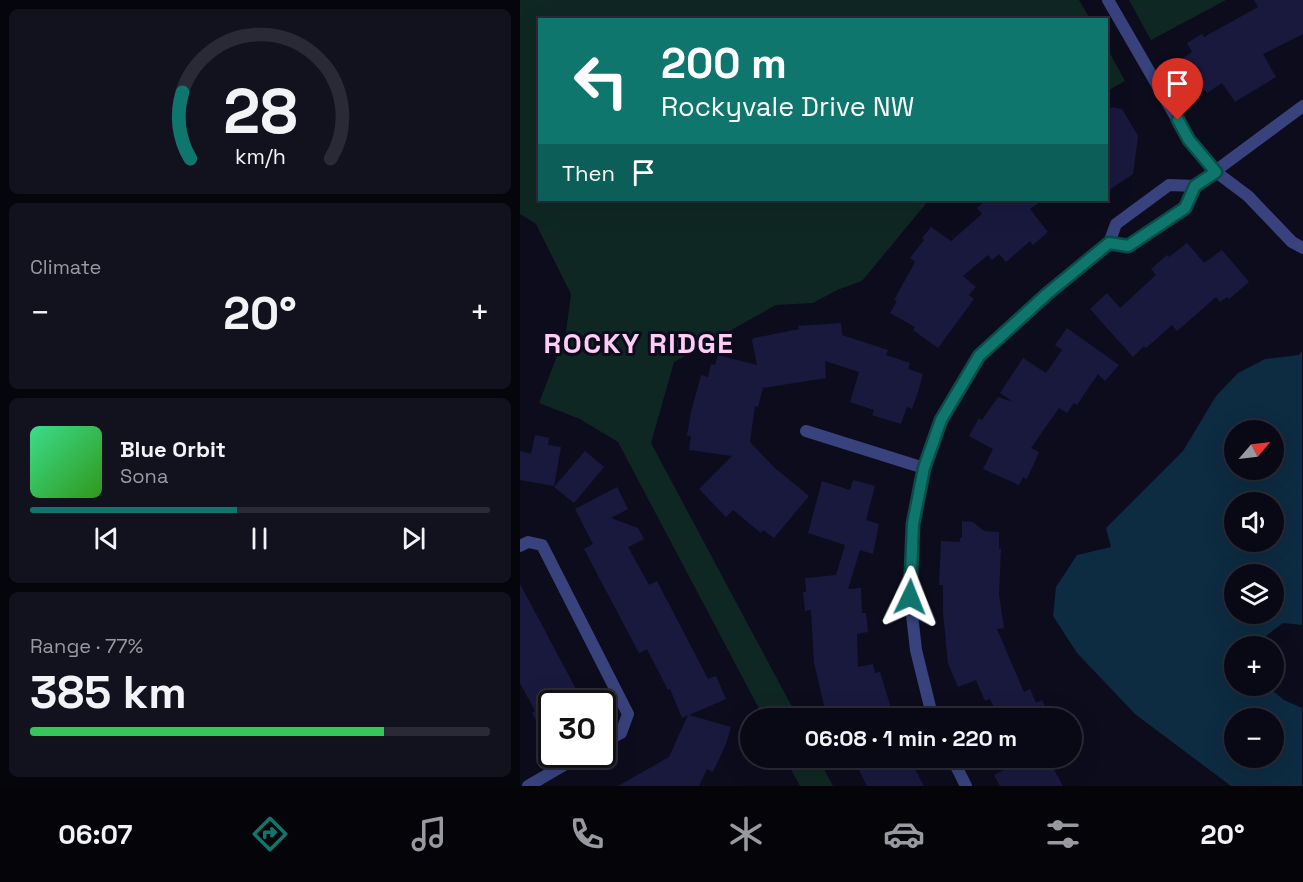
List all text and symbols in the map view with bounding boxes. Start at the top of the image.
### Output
text: 200 m [661,37,787,90]
icon: left [562,42,640,120]
pin [1152,58,1203,120]
icon: arrive [1161,67,1194,100]
text: 28 [223,72,297,151]
text: Rockyvale Drive NW [661,89,914,124]
text: km/h [234,143,286,170]
icon: arrive [627,156,660,189]
text: Then [562,159,615,187]
text: Climate [30,254,101,280]
text: 20° [223,285,297,342]
text: − [30,292,50,334]
text: + [470,292,490,334]
district label: ROCKY RIDGE [544,325,734,361]
north arrow [1224,420,1284,480]
map controls [1224,420,1284,768]
text: Blue Orbit [120,435,226,463]
text: Sona [120,463,168,489]
button: sound [1224,492,1284,552]
icon: previous [90,522,123,555]
icon: pause [243,522,276,555]
icon: next [397,522,430,555]
button: layers [1224,564,1284,624]
position arrow [878,565,942,629]
text: Range · 77% [30,633,143,659]
button: + [1224,636,1284,696]
text: 385 km [30,664,187,721]
speed limit sign: 30 [538,690,616,768]
button: − [1224,708,1284,768]
text: 06:08 · 1 min · 220 m [805,724,1017,752]
icon: directions [249,813,291,855]
icon: music [408,813,450,855]
icon: phone [566,813,608,855]
icon: climate [725,813,767,855]
icon: car [883,813,925,855]
icon: filters [1042,813,1084,855]
text: 06:07 [58,817,132,852]
text: 20° [1200,817,1245,852]

